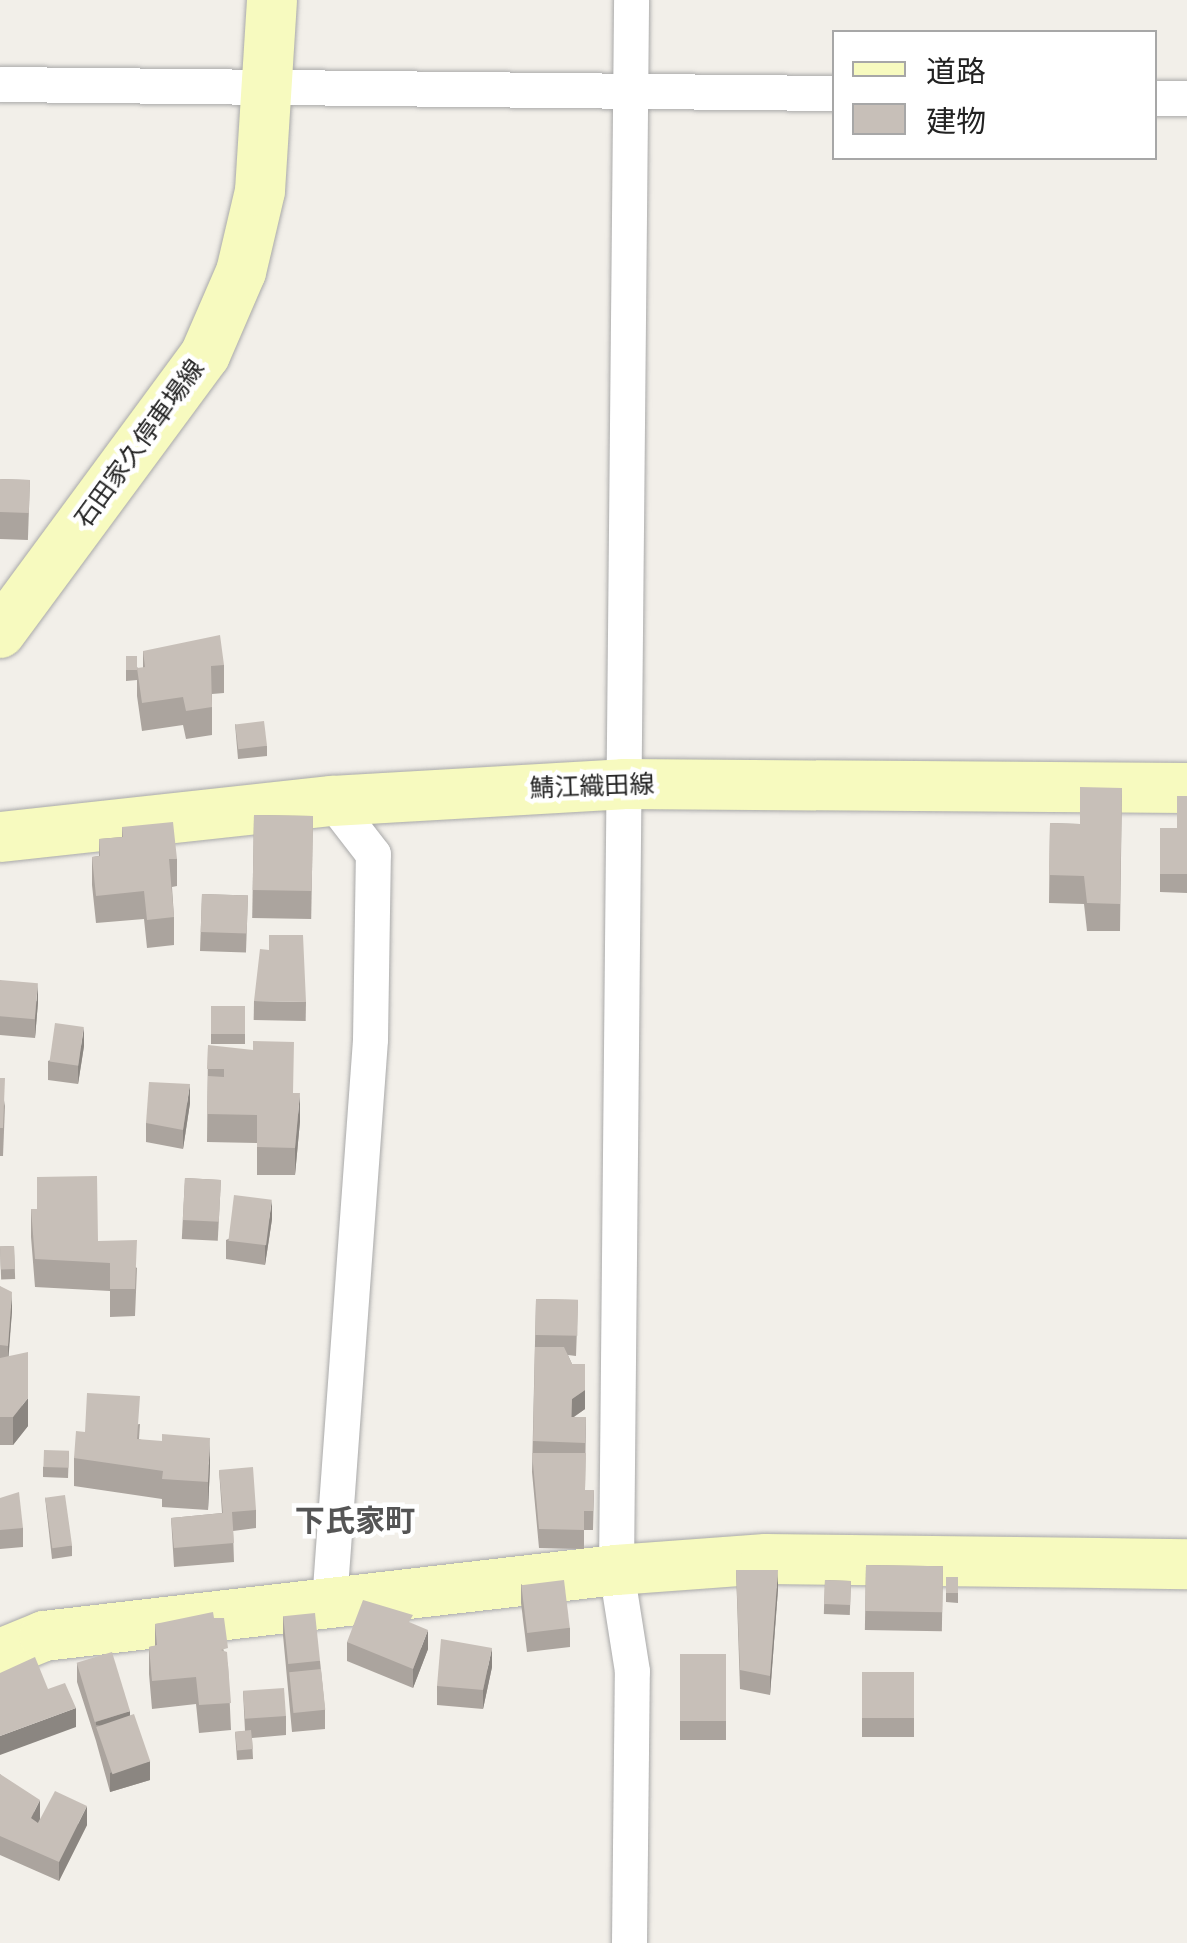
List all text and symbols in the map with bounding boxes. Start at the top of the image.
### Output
legend [832,30,1157,160]
text: 道路 [926,54,986,89]
text: 建物 [926,104,986,139]
street label: 石田家久停車場線 [69,354,211,534]
street label: 鯖江織田線 [529,770,655,804]
district label: 下氏家町 [295,1503,415,1539]

